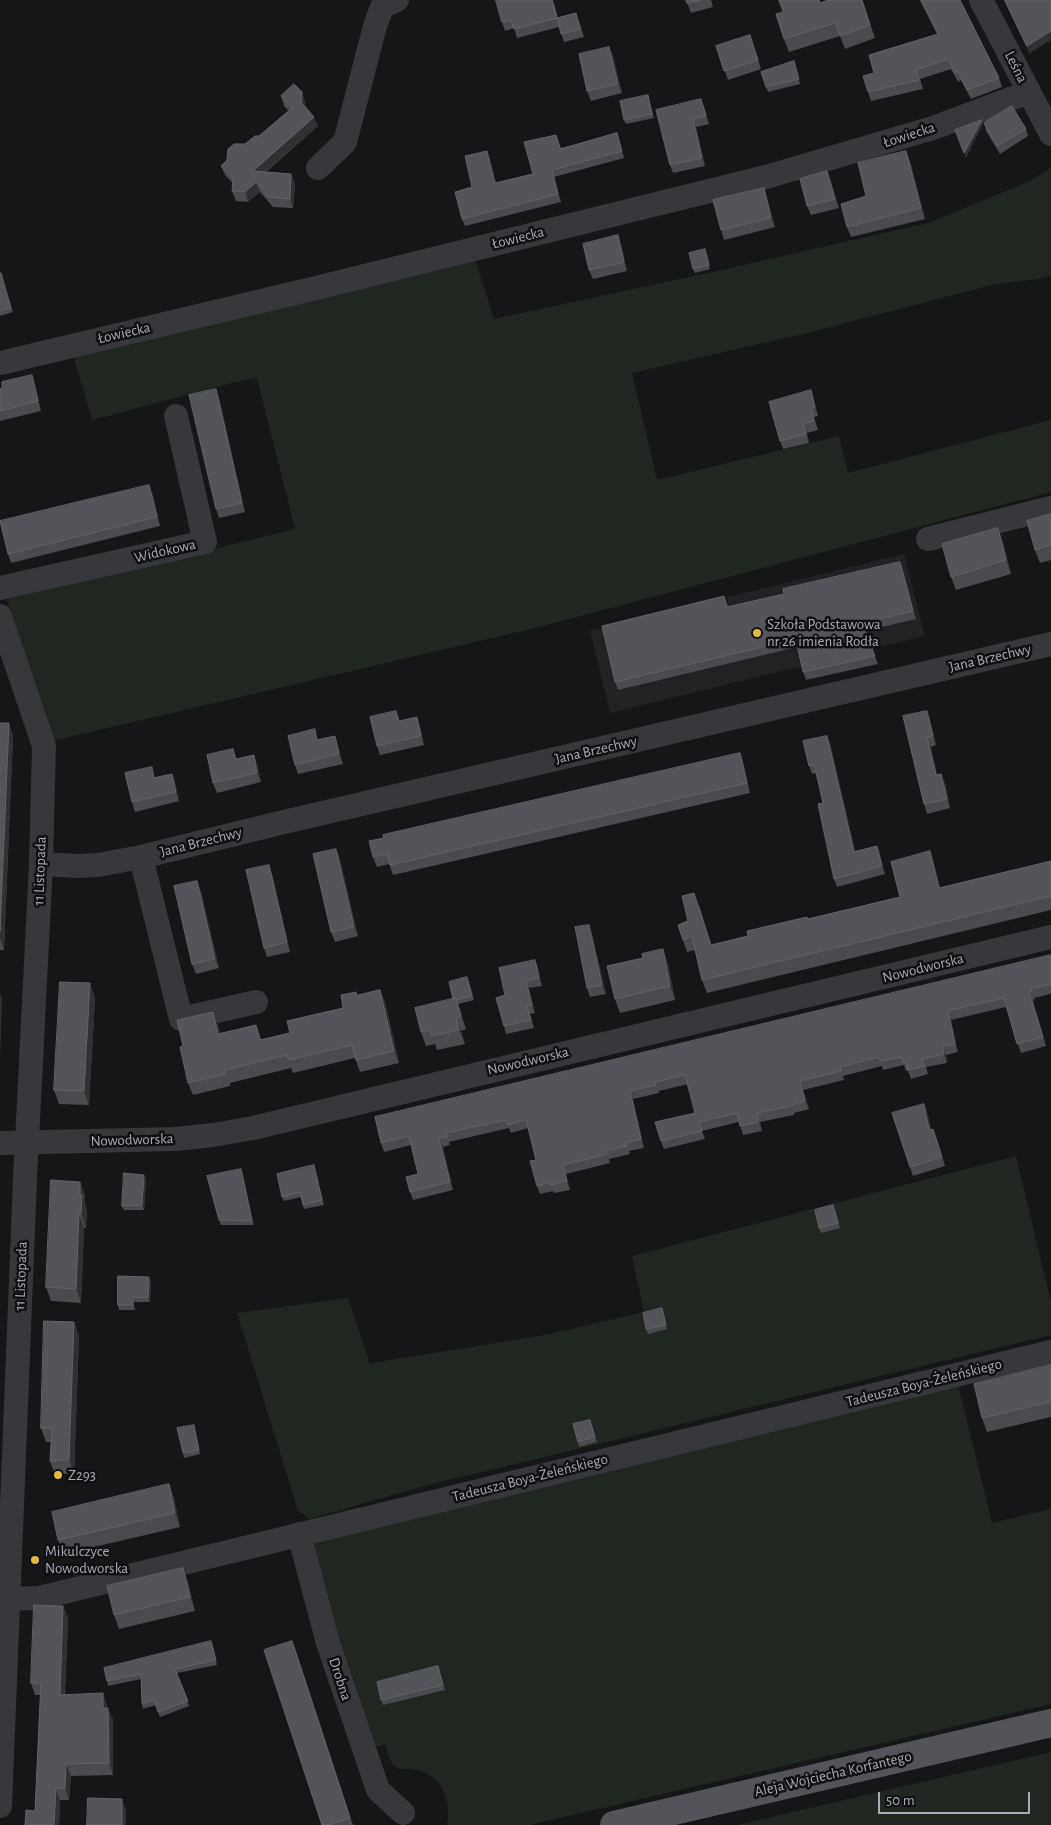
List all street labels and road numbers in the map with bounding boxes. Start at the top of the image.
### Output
street label: Leśna [1000,48,1032,86]
street label: Łowiecka [881,118,937,152]
street label: Łowiecka [490,223,546,253]
street label: Łowiecka [96,318,152,348]
street label: Widokowa [132,535,198,567]
street label: Jana Brzechwy [947,640,1033,676]
street label: Jana Brzechwy [553,732,639,768]
street label: Jana Brzechwy [158,823,244,861]
street label: 11 Listopada [30,836,50,906]
street label: Nowodworska [881,949,965,987]
street label: Nowodworska [485,1043,571,1079]
street label: Nowodworska [90,1130,174,1150]
street label: 11 Listopada [11,1241,31,1311]
street label: Tadeusza Boya-Żeleńskiego [844,1355,1004,1411]
street label: Tadeusza Boya-Żeleńskiego [450,1450,610,1506]
street label: Drobna [325,1655,355,1703]
street label: Aleja Wojciecha Korfantego [753,1747,913,1801]

